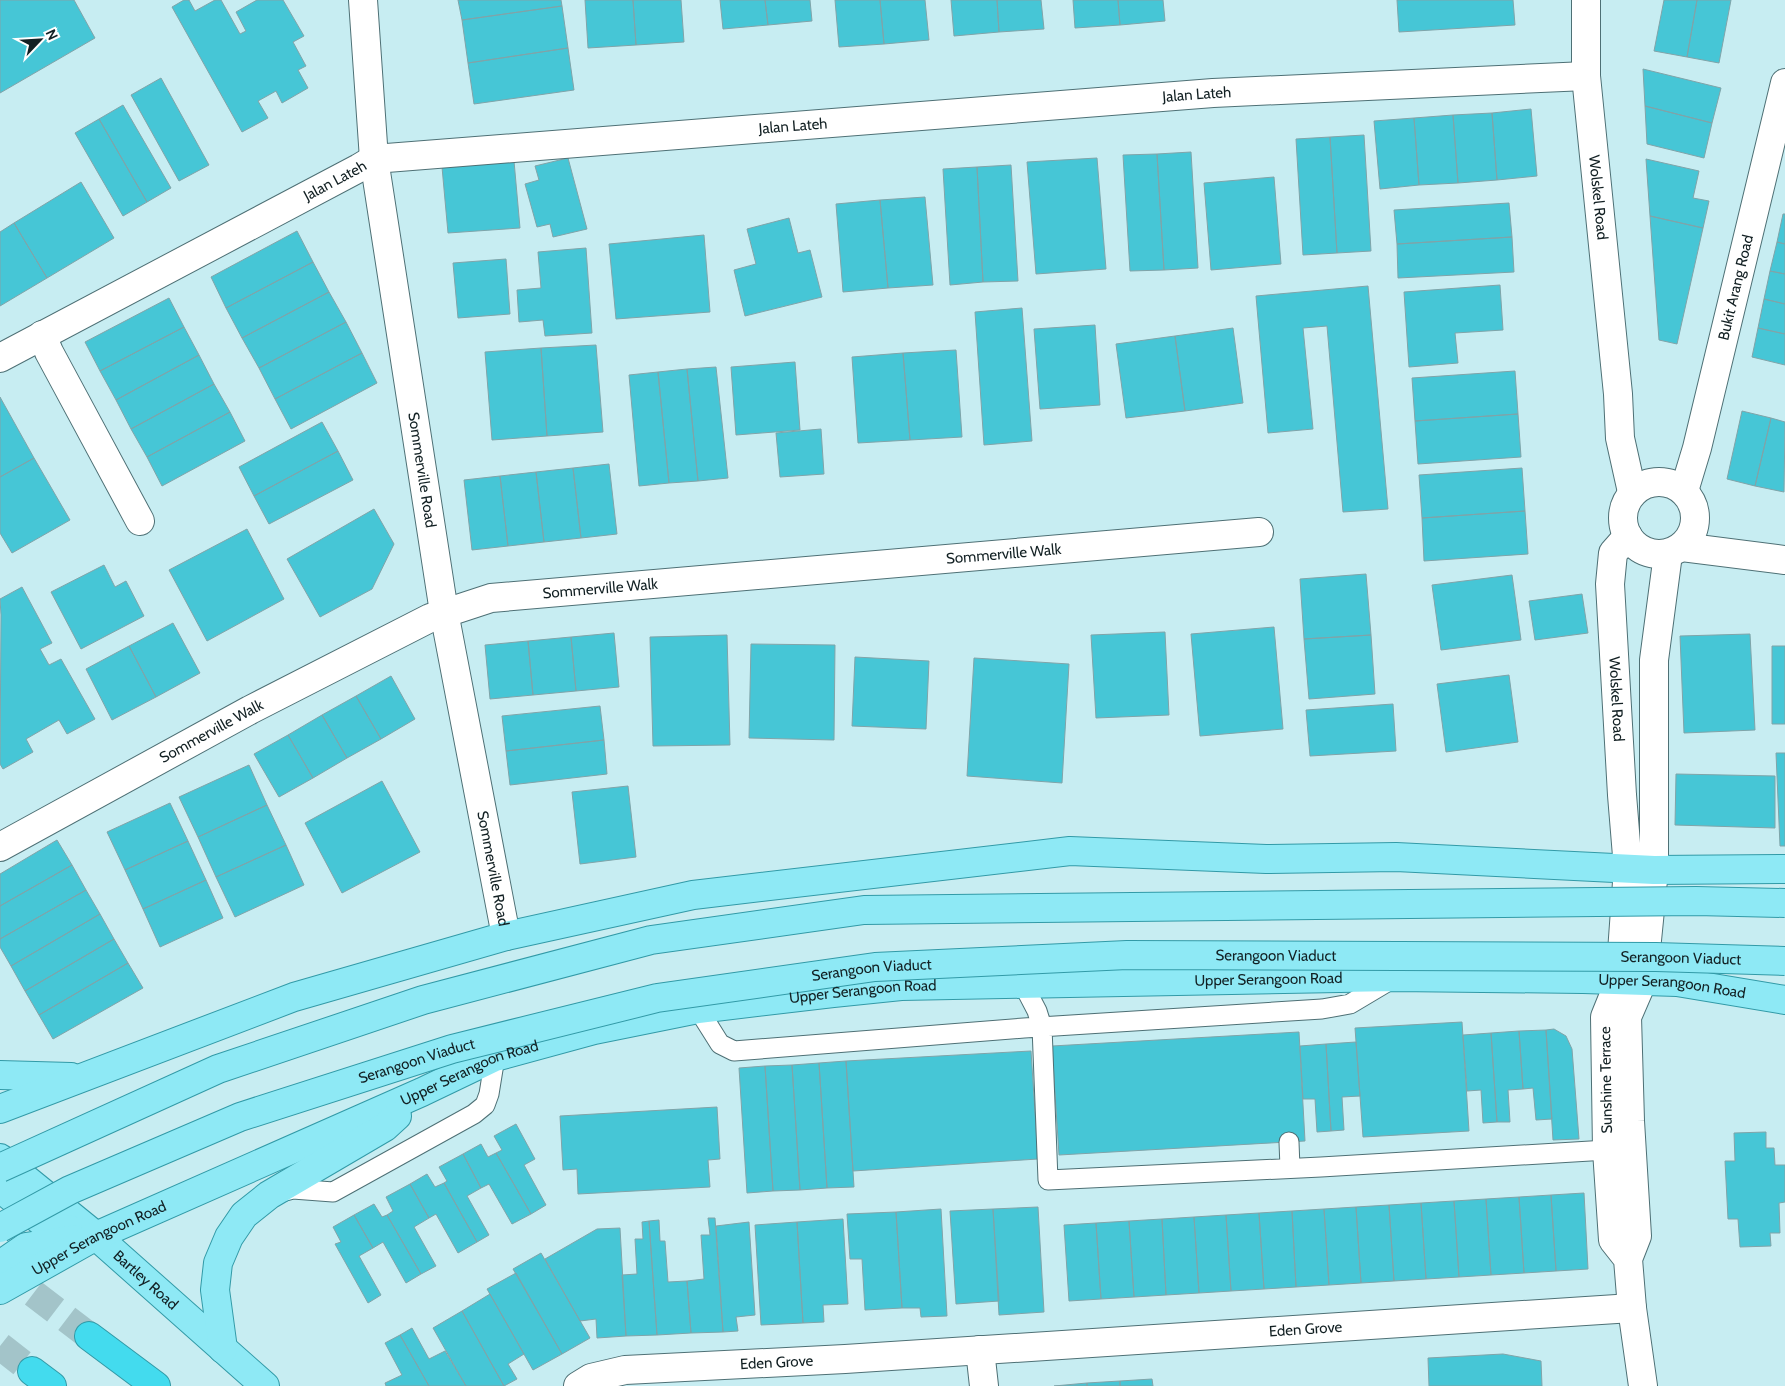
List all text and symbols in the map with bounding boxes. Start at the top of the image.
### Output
north arrow [15,15,65,65]
text: N [42,26,62,43]
street label: Jalan Lateh [1161,83,1232,106]
street label: Jalan Lateh [757,114,828,138]
street label: Wolskel Road [1585,154,1611,241]
street label: Jalan Lateh [299,157,370,205]
street label: Bukit Arang Road [1714,233,1757,342]
street label: Sommerville Road [404,411,440,529]
street label: Sommerville Walk [945,540,1062,568]
street label: Sommerville Walk [542,575,659,603]
street label: Wolskel Road [1605,656,1628,742]
street label: Sommerville Walk [156,696,267,767]
street label: Sommerville Road [473,809,513,928]
street label: Serangoon Viaduct [1216,946,1336,965]
street label: Serangoon Viaduct [1621,948,1742,969]
street label: Serangoon Viaduct [810,955,932,985]
street label: Upper Serangoon Road [1194,969,1343,990]
street label: Upper Serangoon Road [1598,970,1747,1002]
street label: Upper Serangoon Road [788,976,937,1007]
street label: Sunshine Terrace [1596,1026,1616,1134]
street label: Serangoon Viaduct [356,1035,477,1087]
street label: Upper Serangoon Road [398,1037,540,1109]
street label: Upper Serangoon Road [29,1197,169,1279]
street label: Bartley Road [109,1247,182,1313]
street label: Eden Grove [1268,1318,1343,1341]
street label: Eden Grove [739,1352,814,1373]

